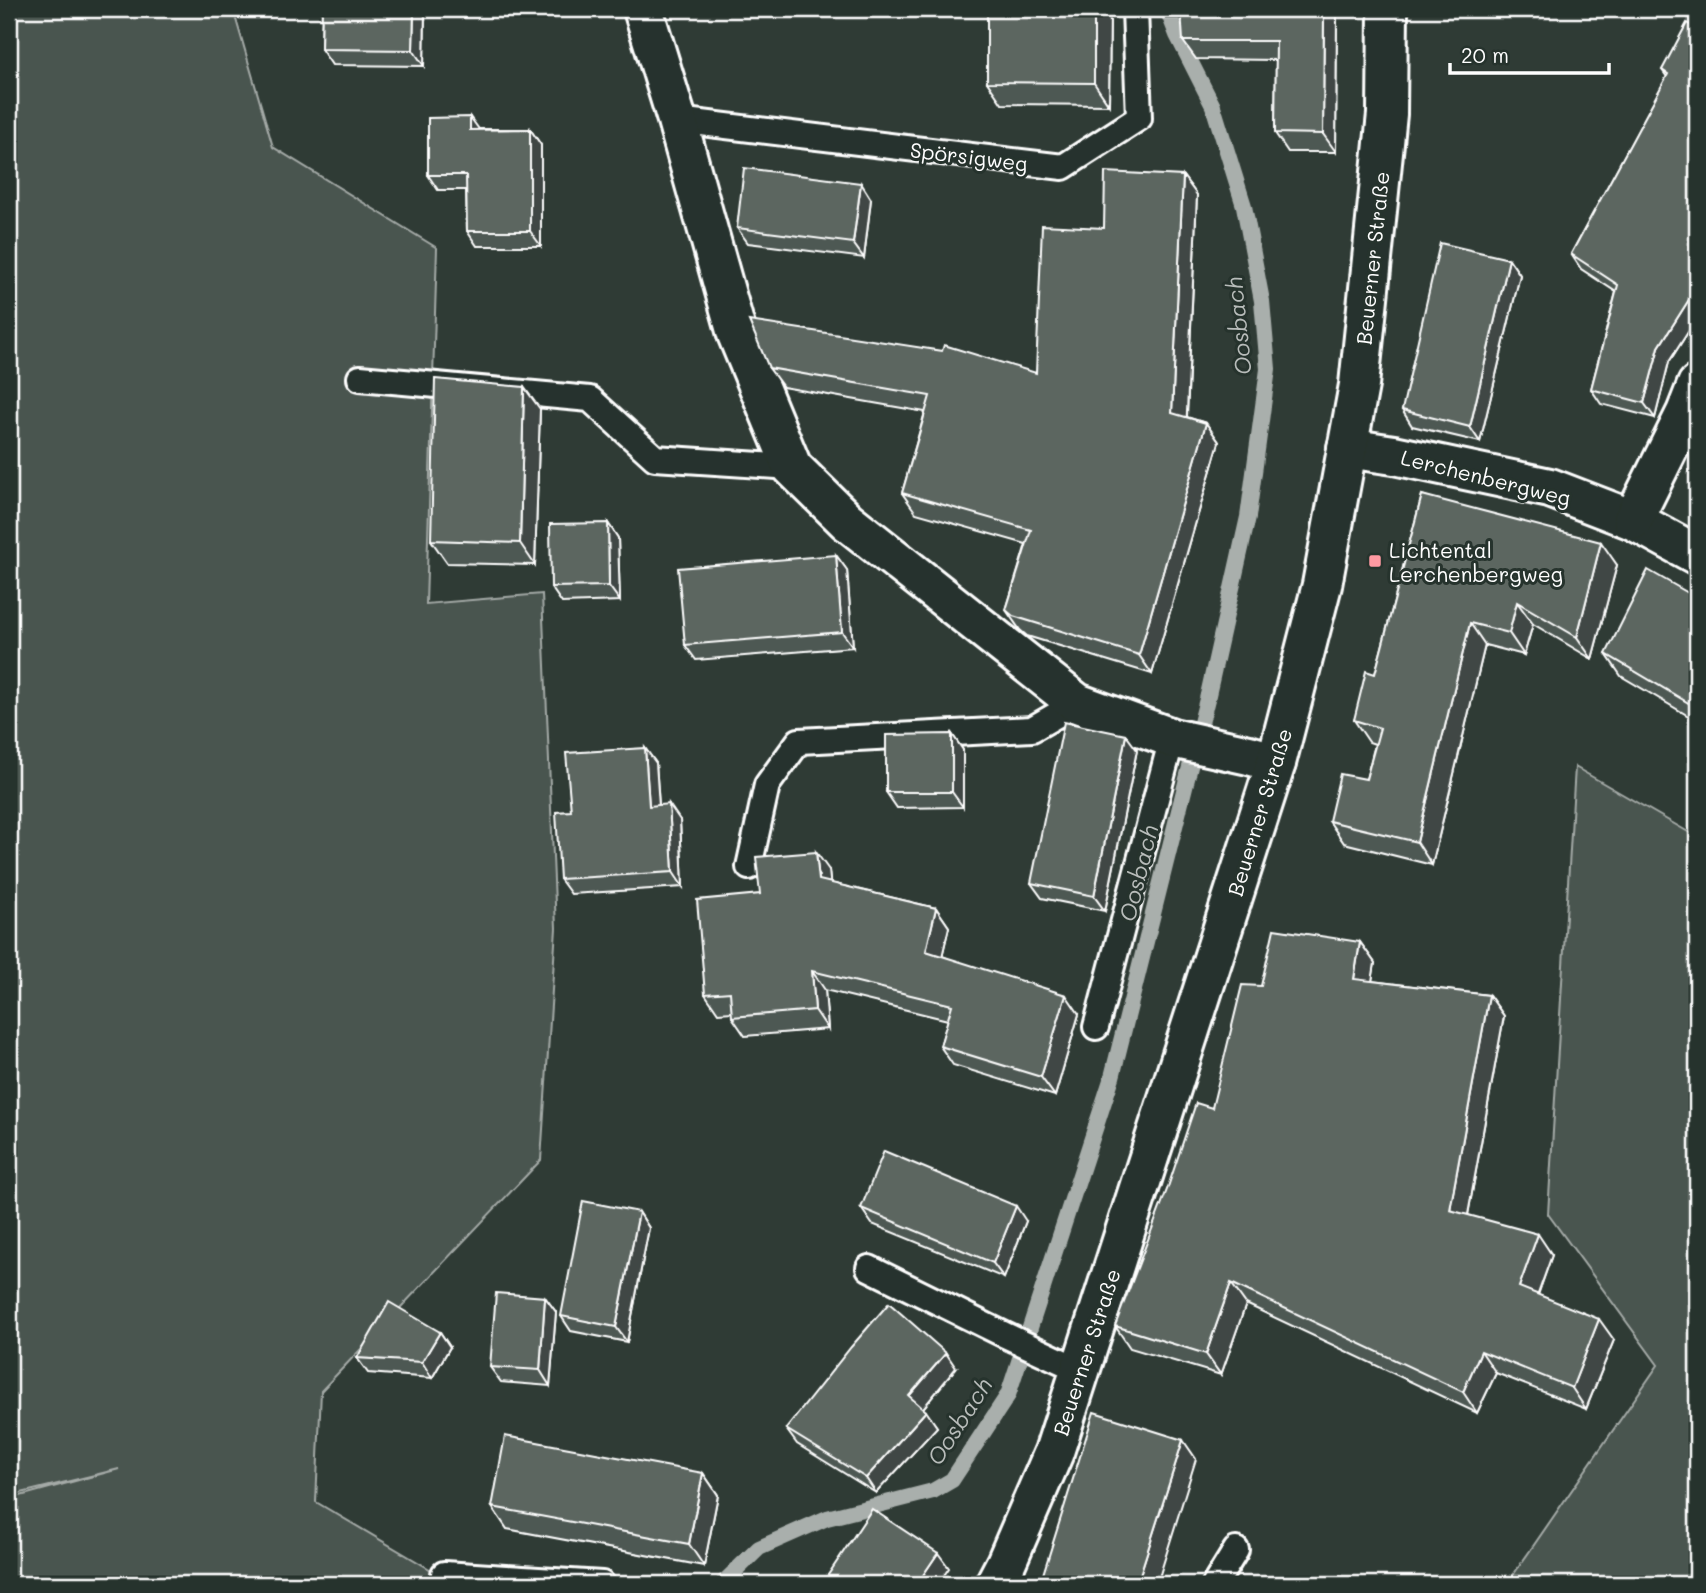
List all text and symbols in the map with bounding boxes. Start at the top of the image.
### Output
scale bar [1450,32,1610,76]
text: 20 m [1461,41,1509,68]
street label: Spörsigweg [909,135,1029,177]
street label: Beuerner Straße [1349,170,1395,346]
water label: Oosbach [1218,275,1258,377]
street label: Lerchenbergweg [1398,443,1574,511]
place label: Lichtental Lerchenbergweg [1389,536,1563,587]
marker: Lichtental Lerchenbergweg [1367,553,1383,569]
street label: Beuerner Straße [1221,725,1297,899]
water label: Oosbach [1112,822,1164,924]
street label: Beuerner Straße [1046,1265,1126,1439]
water label: Oosbach [920,1372,998,1470]

